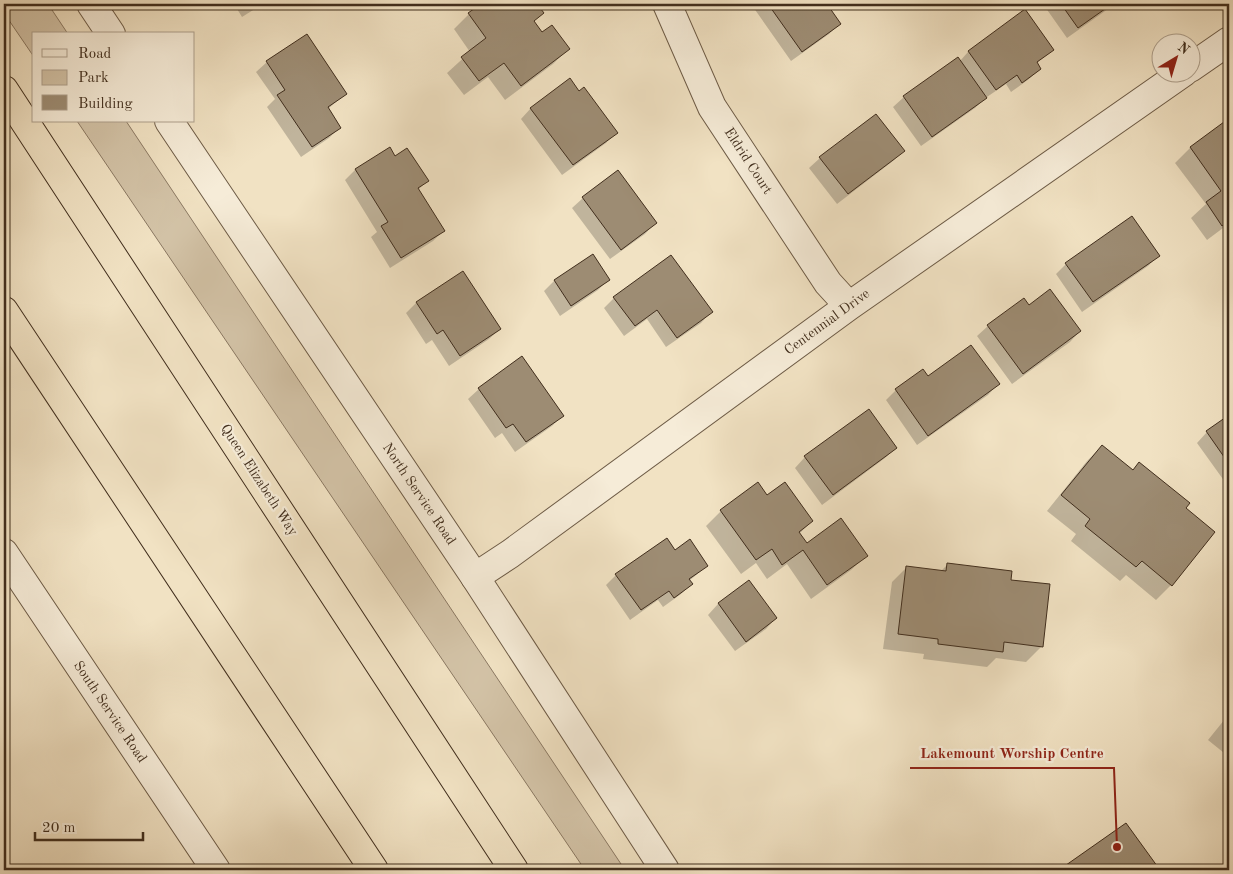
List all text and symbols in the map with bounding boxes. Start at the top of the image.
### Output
legend [32,32,195,122]
north arrow [1150,32,1200,82]
text: N [1175,40,1192,58]
text: Road [78,47,112,62]
text: Park [78,71,109,86]
text: Building [78,97,133,112]
street label: Eldrid Court [721,125,775,197]
street label: Centennial Drive [782,286,872,358]
street label: Queen Elizabeth Way [218,422,301,539]
street label: North Service Road [380,440,458,548]
street label: South Service Road [71,659,149,765]
callout: Lakemount Worship Centre [910,738,1114,768]
text: Lakemount Worship Centre [920,747,1104,762]
scale bar [35,809,142,841]
text: 20 m [42,821,76,836]

